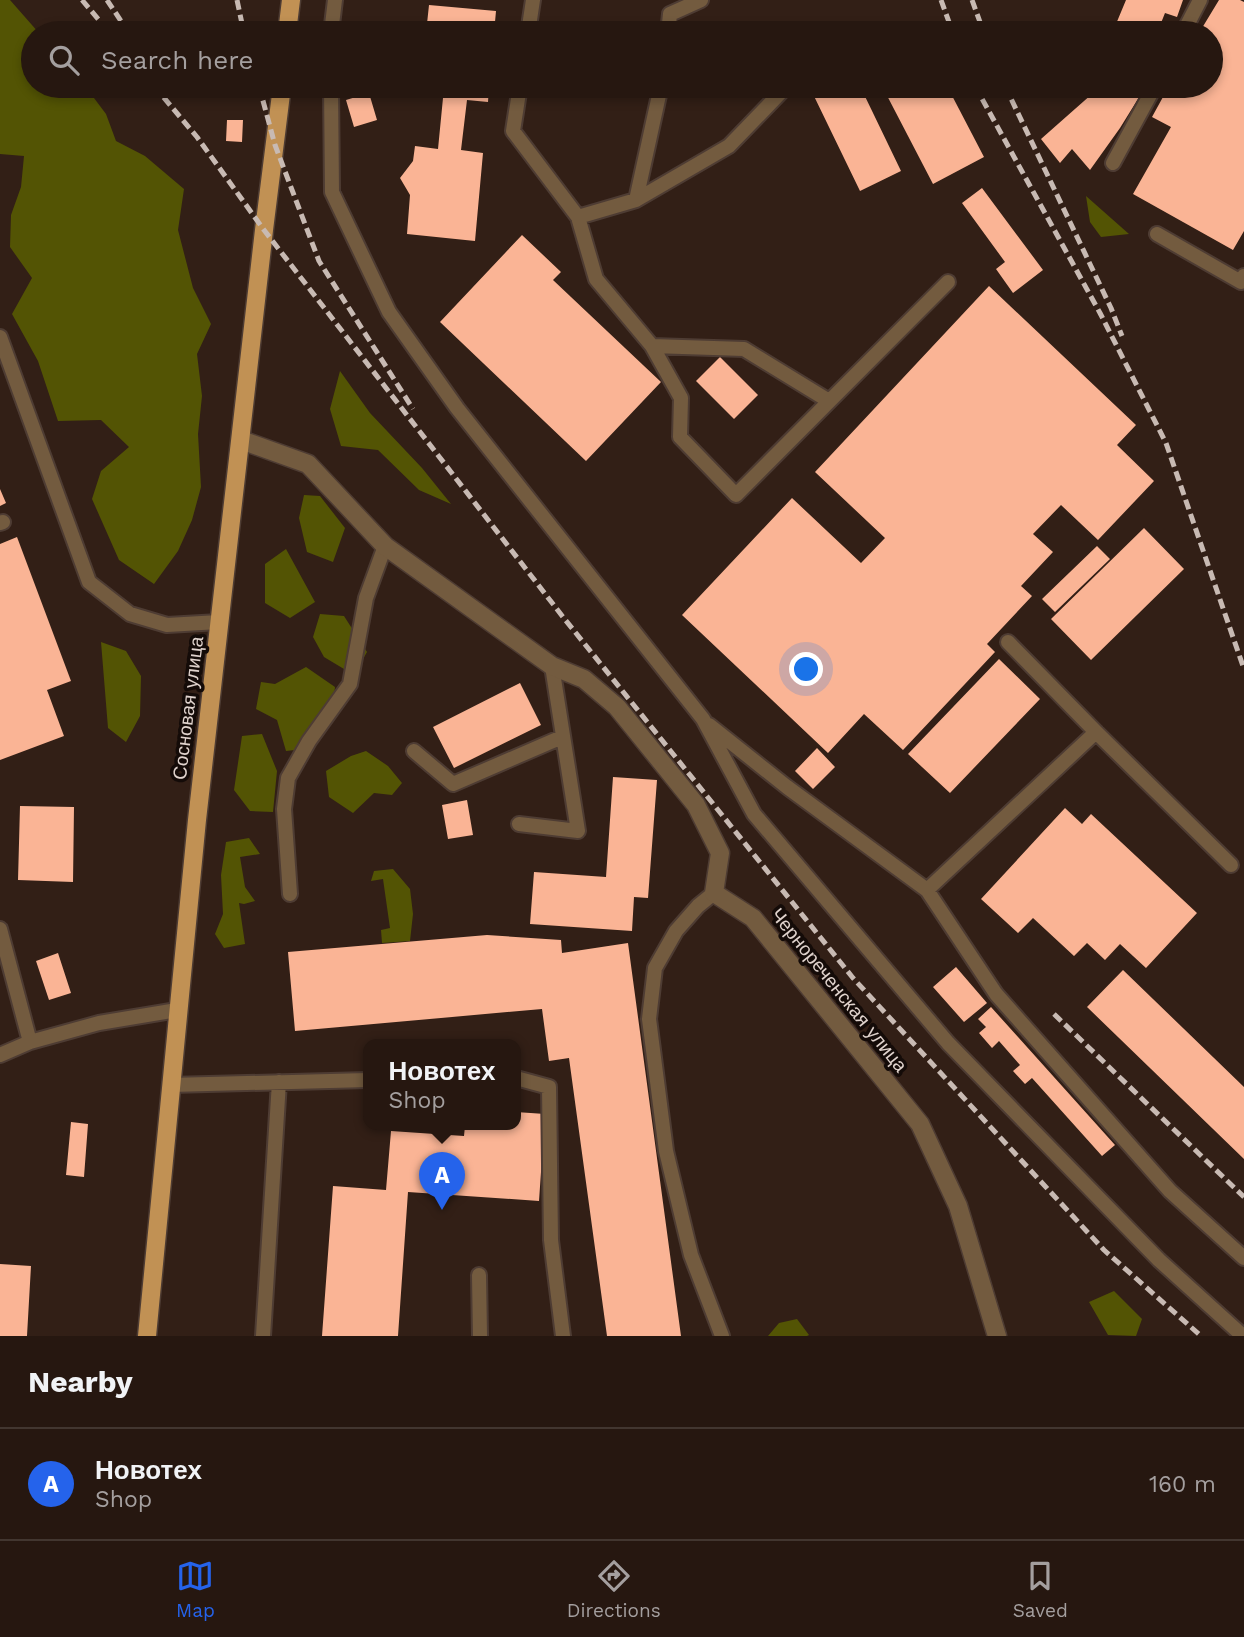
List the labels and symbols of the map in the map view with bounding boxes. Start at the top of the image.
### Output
street label: Сосновая улица [168,635,208,781]
your location [789,652,823,686]
street label: Чернореченская улица [766,903,912,1077]
pin: A [419,1152,465,1210]

